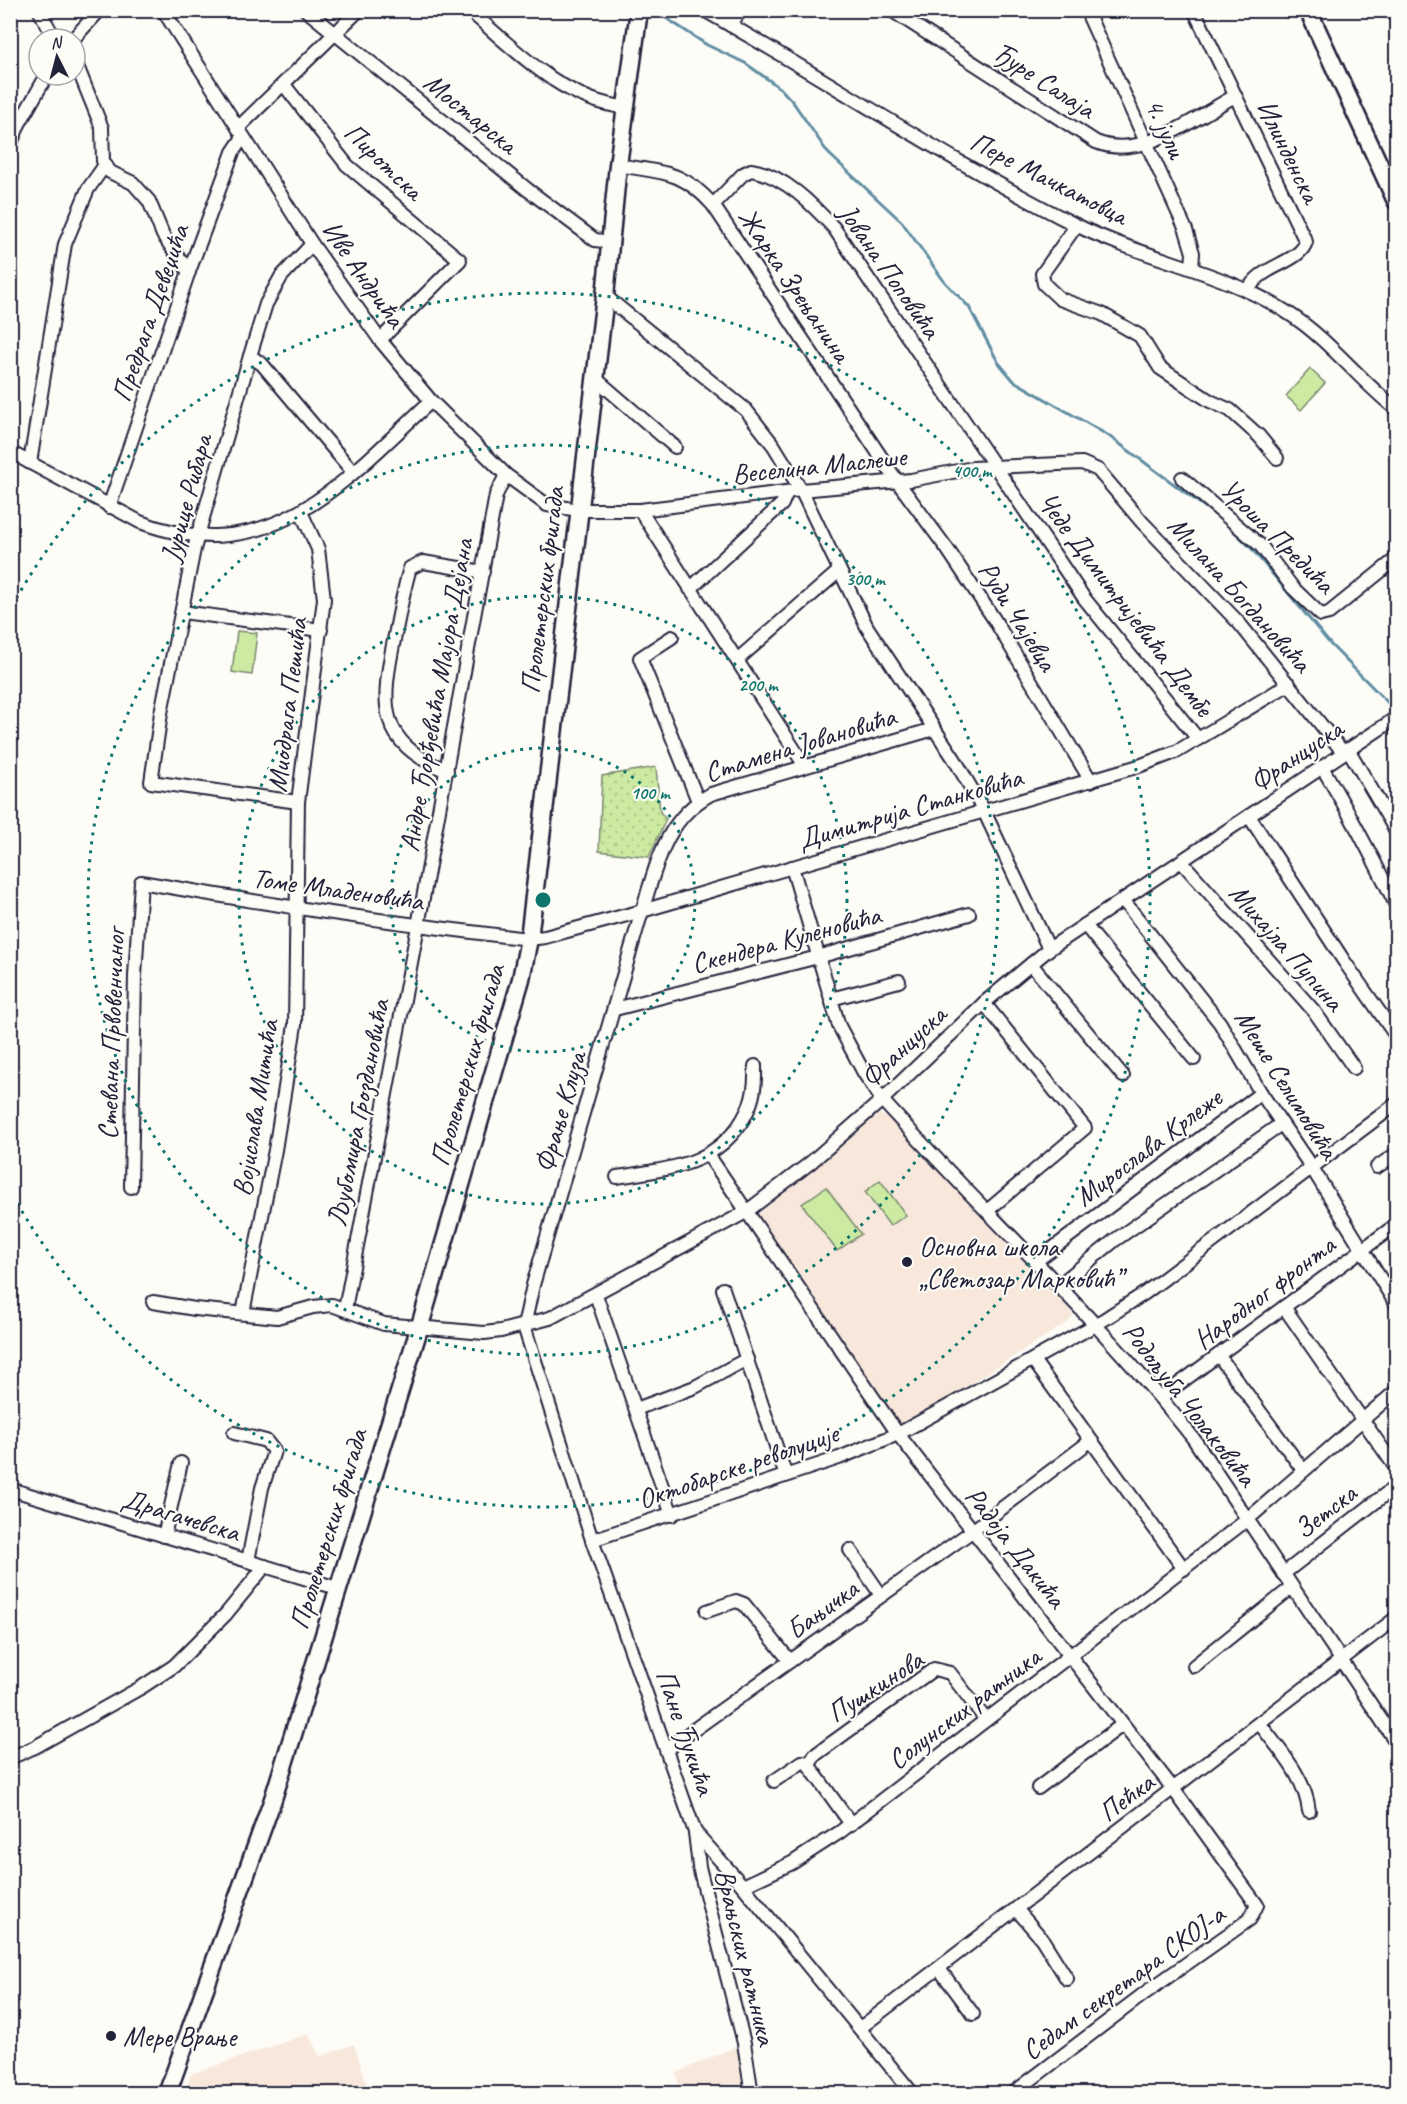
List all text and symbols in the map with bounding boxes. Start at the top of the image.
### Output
north arrow [27,27,87,87]
text: N [50,32,65,54]
street label: Ђуре Салаја [986,34,1104,127]
street label: Мостарска [417,65,527,163]
street label: 4. јули [1137,92,1196,165]
street label: Илинденска [1249,94,1330,211]
street label: Пиротска [337,115,433,209]
street label: Пере Мачкатовца [965,123,1136,234]
street label: Јована Поповића [830,195,950,346]
street label: Жарка Зрењанина [730,201,861,371]
street label: Иве Андрића [314,214,415,336]
street label: Предрага Девеџића [103,218,197,406]
street label: Јурице Рибара [152,428,220,567]
street label: Веселина Маслеше [730,438,909,492]
text: 400 m [953,460,993,482]
street label: Уроша Предића [1213,471,1344,602]
street label: Пролетерских бригада [512,483,572,695]
street label: Чеде Димитријевића Дембе [1030,485,1223,725]
street label: Милана Богдановића [1161,509,1321,681]
street label: Андре Ђорђевића Мајора Дејана [391,534,481,854]
street label: Руди Чајевца [971,555,1066,679]
text: 300 m [846,568,886,590]
street label: Миодрага Пешића [259,614,315,794]
text: 200 m [739,674,779,696]
street label: Стамена Јовановића [700,698,902,790]
street label: Француска [1243,710,1351,799]
street label: Димитрија Станковића [794,759,1028,857]
text: 100 m [631,782,671,804]
street label: Томе Младеновића [250,860,427,919]
street label: Михајла Пупина [1222,876,1353,1019]
centre of rings [533,890,553,910]
street label: Скендера Куленовића [688,896,886,981]
street label: Стевана Првовенчаног [90,923,132,1140]
street label: Пролетерских бригада [422,959,513,1170]
street label: Љубомира Гроздановића [319,995,398,1230]
street label: Француска [853,996,955,1095]
street label: Меше Селимовића [1227,1003,1348,1167]
street label: Војислава Митића [224,1016,286,1199]
street label: Фрање Клуза [526,1045,595,1176]
street label: Мирослава Крлеже [1067,1079,1230,1214]
street label: Народног фронта [1186,1226,1343,1357]
place label: Основна школа „Светозар Марковић” [919,1229,1128,1296]
marker: Основна школа „Светозар Марковић” [900,1255,914,1269]
street label: Родољуба Чолаковића [1115,1315,1266,1494]
street label: Октобарске револуције [633,1415,845,1517]
street label: Пролетерских бригада [281,1423,376,1633]
street label: Зетска [1287,1475,1365,1546]
street label: Радоја Дакића [958,1479,1075,1616]
street label: Драгачевска [118,1481,246,1550]
street label: Бањичка [779,1570,866,1647]
street label: Солунских ратника [881,1638,1049,1777]
street label: Пушкинова [820,1641,931,1730]
street label: Пане Ђукића [648,1665,724,1801]
street label: Пећка [1091,1764,1162,1829]
street label: Врањских ратника [707,1865,785,2050]
street label: Седам секретара СКОЈ-а [1015,1896,1233,2067]
place label: Мере Врање [123,2019,238,2054]
marker: Мере Врање [104,2029,118,2043]

